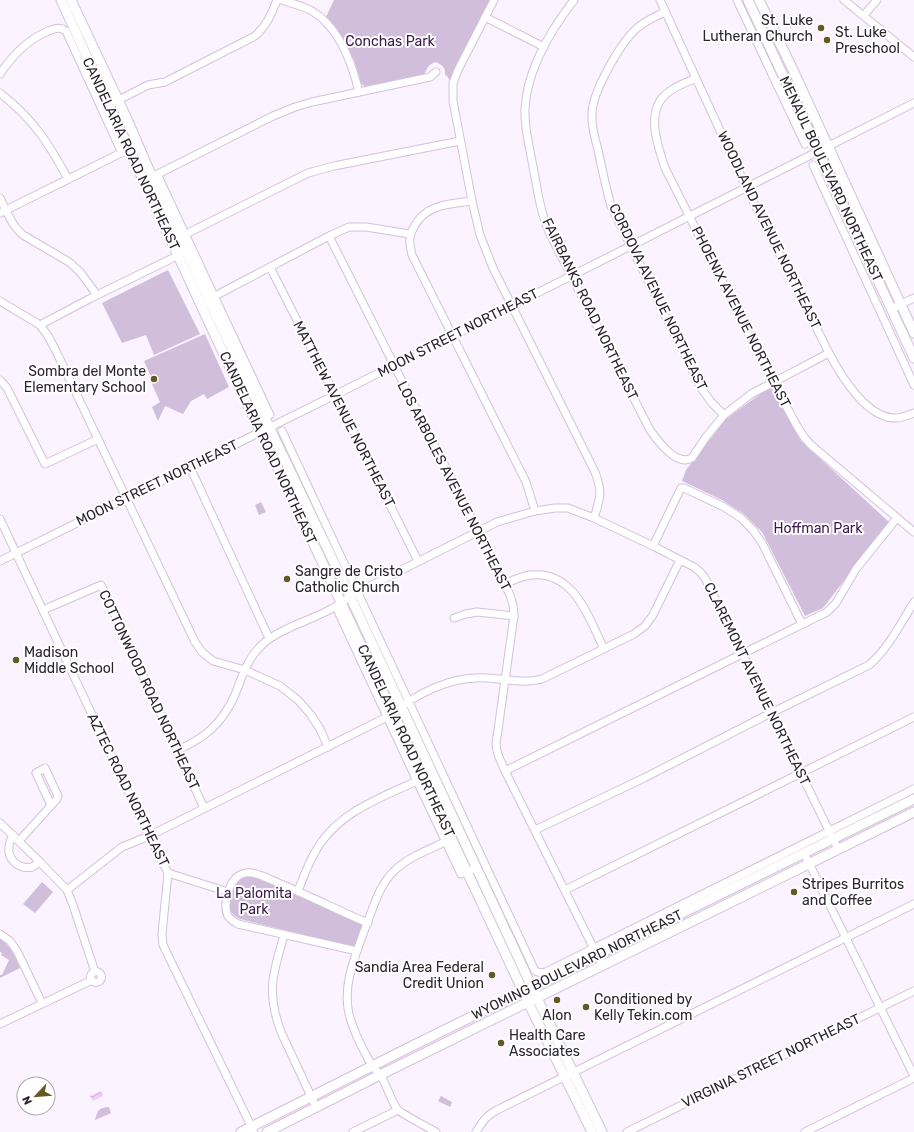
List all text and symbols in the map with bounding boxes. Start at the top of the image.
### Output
place label: St. Luke Lutheran Church [703,12,813,45]
marker: St. Luke Lutheran Church [816,23,826,33]
place label: St. Luke Preschool [835,24,900,57]
park label: Conchas Park [345,33,436,50]
marker: St. Luke Preschool [822,35,832,45]
street label: CANDELARIA ROAD NORTHEAST [79,55,183,253]
street label: MENAUL BOULEVARD NORTHEAST [776,73,886,285]
street label: WOODLAND AVENUE NORTHEAST [714,128,824,332]
street label: CORDOVA AVENUE NORTHEAST [605,201,711,393]
street label: FAIRBANKS ROAD NORTHEAST [538,215,642,403]
street label: PHOENIX AVENUE NORTHEAST [688,224,794,410]
street label: MOON STREET NORTHEAST [375,285,541,381]
street label: MATTHEW AVENUE NORTHEAST [289,318,399,510]
street label: CANDELARIA ROAD NORTHEAST [216,349,320,547]
place label: Sombra del Monte Elementary School [24,363,146,396]
marker: Sombra del Monte Elementary School [149,374,159,384]
street label: LOS ARBOLES AVENUE NORTHEAST [394,378,514,594]
street label: MOON STREET NORTHEAST [73,436,241,530]
park label: Hoffman Park [774,520,863,537]
place label: Sangre de Cristo Catholic Church [295,563,403,596]
marker: Sangre de Cristo Catholic Church [282,574,292,584]
street label: CLAREMONT AVENUE NORTHEAST [700,580,814,788]
street label: COTTONWOOD ROAD NORTHEAST [95,587,203,793]
street label: CANDELARIA ROAD NORTHEAST [354,642,458,840]
place label: Madison Middle School [24,644,114,677]
marker: Madison Middle School [11,655,21,665]
street label: AZTEC ROAD NORTHEAST [83,710,173,870]
place label: Stripes Burritos and Coffee [802,876,904,909]
park label: La Palomita Park [216,885,292,918]
marker: Stripes Burritos and Coffee [789,887,799,897]
street label: WYOMING BOULEVARD NORTHEAST [469,906,685,1024]
place label: Sandia Area Federal Credit Union [355,959,484,992]
marker: Sandia Area Federal Credit Union [487,970,497,980]
place label: Conditioned by Kelly Tekin.com [594,991,693,1024]
marker: Alon [552,995,562,1005]
marker: Conditioned by Kelly Tekin.com [581,1002,591,1012]
place label: Alon [542,1007,572,1024]
street label: VIRGINIA STREET NORTHEAST [679,1010,863,1112]
place label: Health Care Associates [509,1027,586,1060]
marker: Health Care Associates [496,1038,506,1048]
north arrow [16,1076,56,1116]
text: N [20,1094,35,1107]

